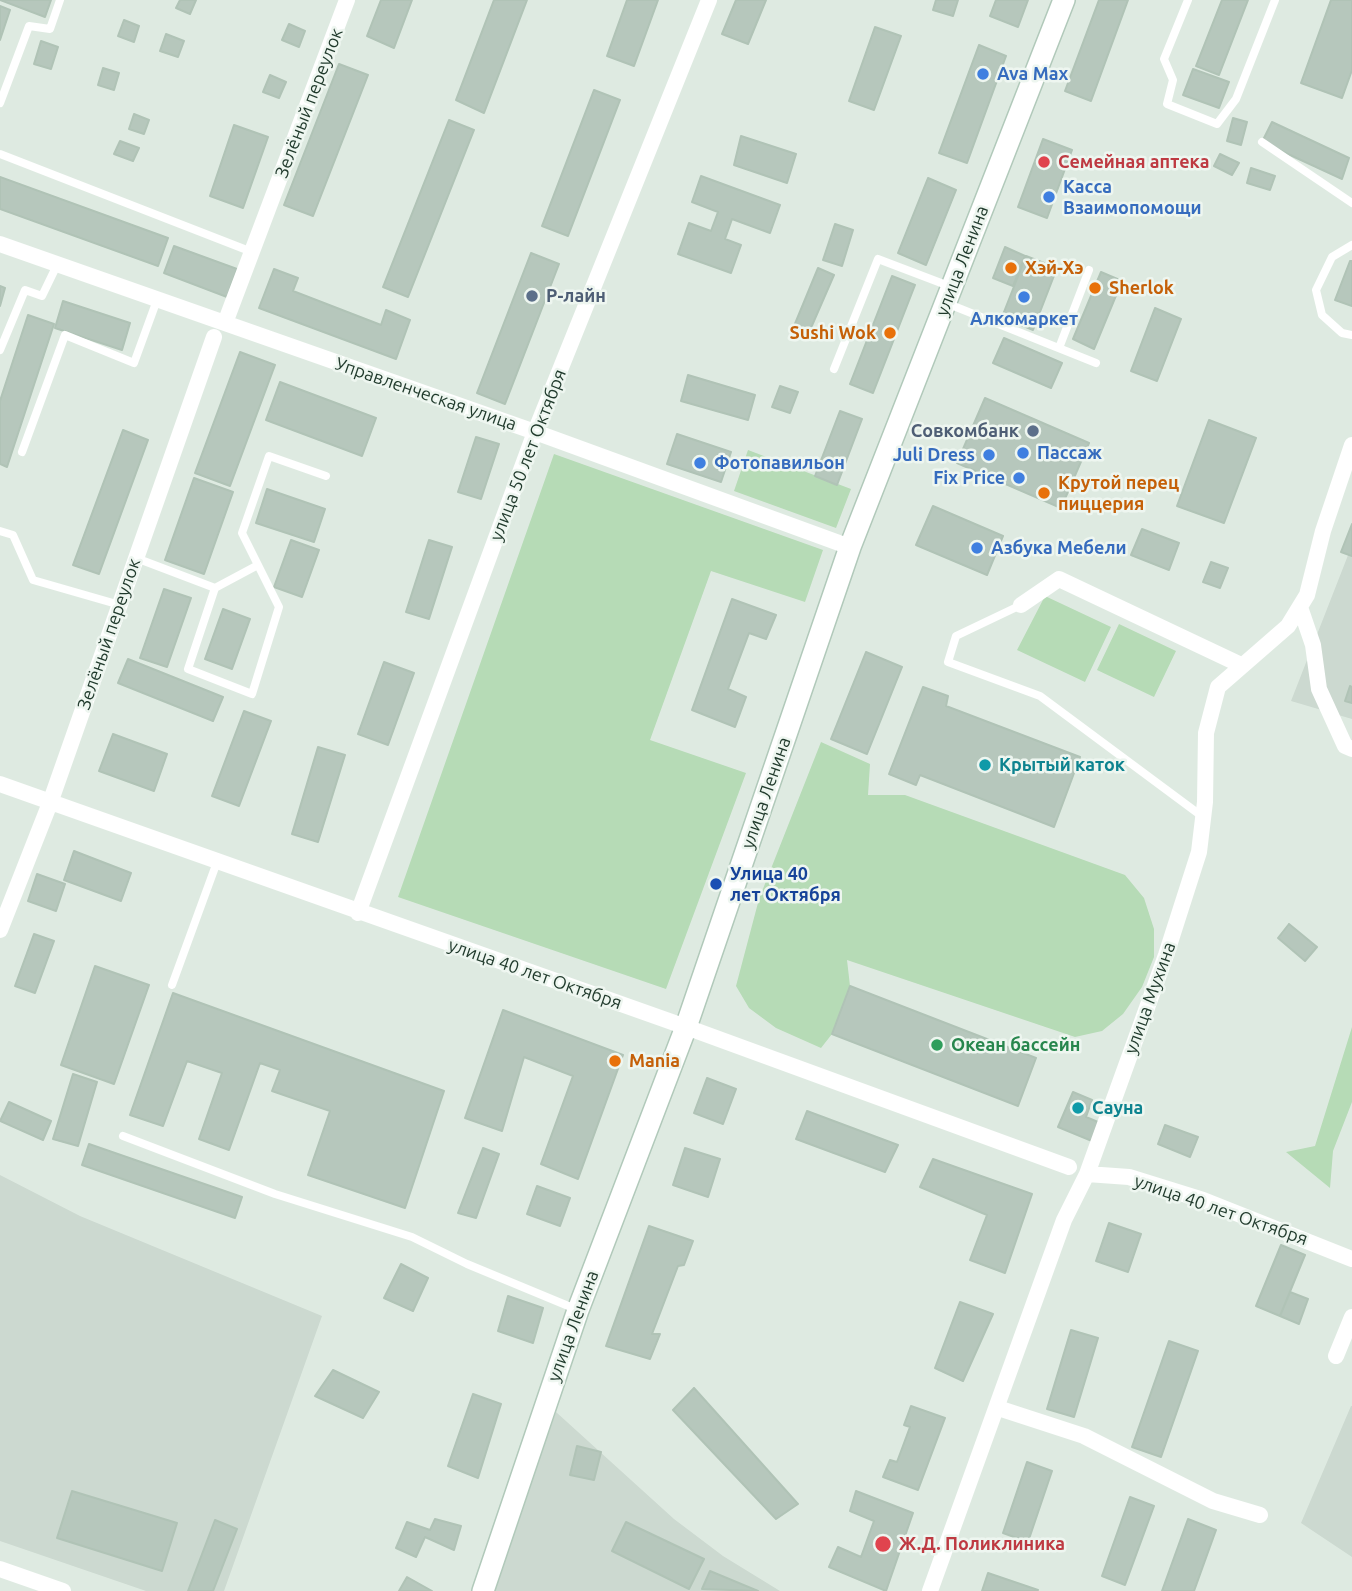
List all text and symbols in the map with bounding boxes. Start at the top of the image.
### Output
street label: Зелёный переулок [270,25,348,181]
place label: Ava Max [997,63,1068,85]
marker: Ava Max [975,66,991,82]
place label: Семейная аптека [1058,151,1209,173]
marker: Семейная аптека [1036,154,1052,170]
place label: Касса Взаимопомощи [1063,176,1202,218]
marker: Касса Взаимопомощи [1041,189,1057,205]
street label: улица Ленина [931,203,993,319]
place label: Хэй-Хэ [1025,257,1084,279]
marker: Хэй-Хэ [1003,260,1019,276]
place label: Sherlok [1109,277,1174,299]
marker: Sherlok [1087,280,1103,296]
place label: Р-лайн [546,285,606,307]
marker: Р-лайн [524,288,540,304]
marker: Алкомаркет [1016,289,1032,305]
place label: Алкомаркет [970,308,1078,330]
place label: Sushi Wok [790,322,876,344]
marker: Sushi Wok [882,325,898,341]
street label: Управленческая улица [333,353,519,435]
street label: улица 50 лет Октября [485,366,571,544]
place label: Совкомбанк [911,420,1019,442]
marker: Совкомбанк [1025,423,1041,439]
place label: Пассаж [1037,442,1102,464]
place label: Juli Dress [893,444,975,466]
marker: Пассаж [1015,445,1031,461]
marker: Juli Dress [981,447,997,463]
place label: Фотопавильон [714,452,845,474]
marker: Фотопавильон [692,455,708,471]
place label: Fix Price [933,467,1005,489]
marker: Fix Price [1011,470,1027,486]
place label: Крутой перец пиццерия [1058,472,1179,514]
marker: Крутой перец пиццерия [1036,485,1052,501]
place label: Азбука Мебели [991,537,1127,559]
marker: Азбука Мебели [969,540,985,556]
street label: Зелёный переулок [73,555,145,713]
street label: улица Ленина [737,734,795,852]
place label: Крытый каток [999,754,1125,776]
marker: Крытый каток [977,757,993,773]
place label: Улица 40 лет Октября [730,863,841,906]
marker: Улица 40 лет Октября [708,876,724,892]
street label: улица 40 лет Октября [445,934,625,1014]
street label: улица Мухина [1120,939,1180,1057]
place label: Океан бассейн [951,1034,1080,1056]
marker: Океан бассейн [929,1037,945,1053]
place label: Mania [629,1050,680,1072]
marker: Mania [607,1053,623,1069]
place label: Сауна [1092,1097,1143,1119]
marker: Сауна [1070,1100,1086,1116]
street label: улица 40 лет Октября [1131,1170,1311,1250]
street label: улица Ленина [543,1267,603,1385]
place label: Ж.Д. Поликлиника [899,1533,1065,1555]
marker: Ж.Д. Поликлиника [873,1534,893,1554]

